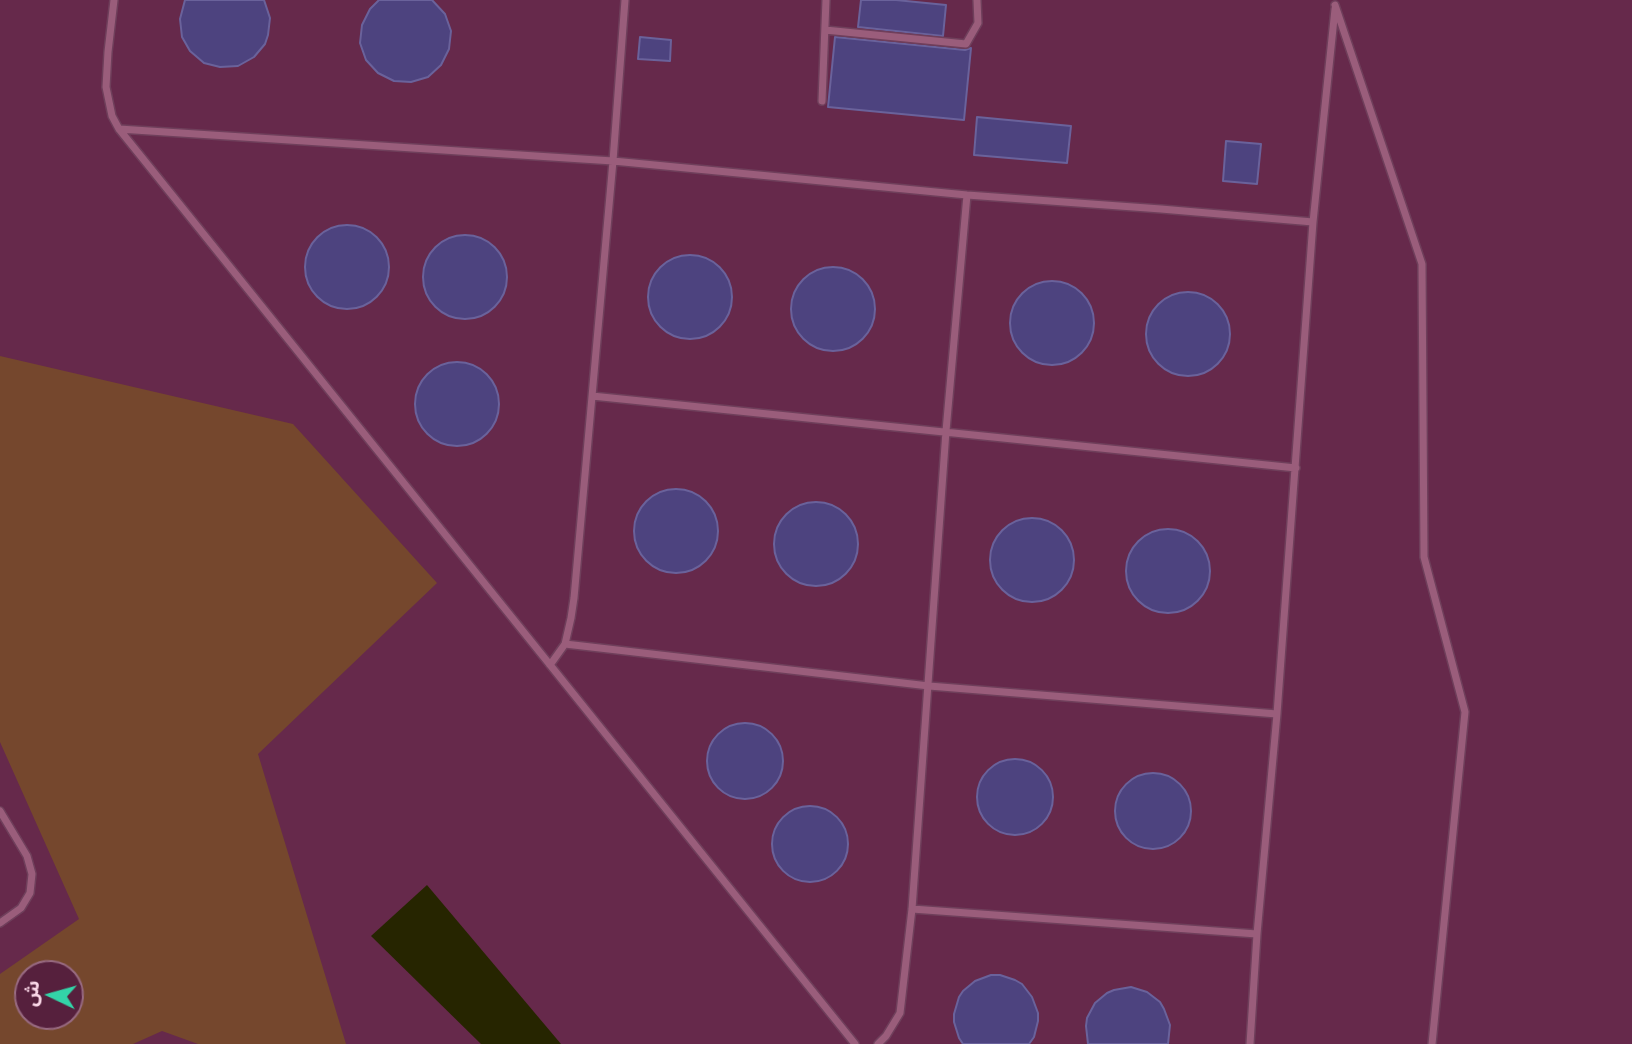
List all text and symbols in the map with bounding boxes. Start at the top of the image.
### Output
north arrow [14,960,84,1030]
text: ش [16,979,44,1007]

